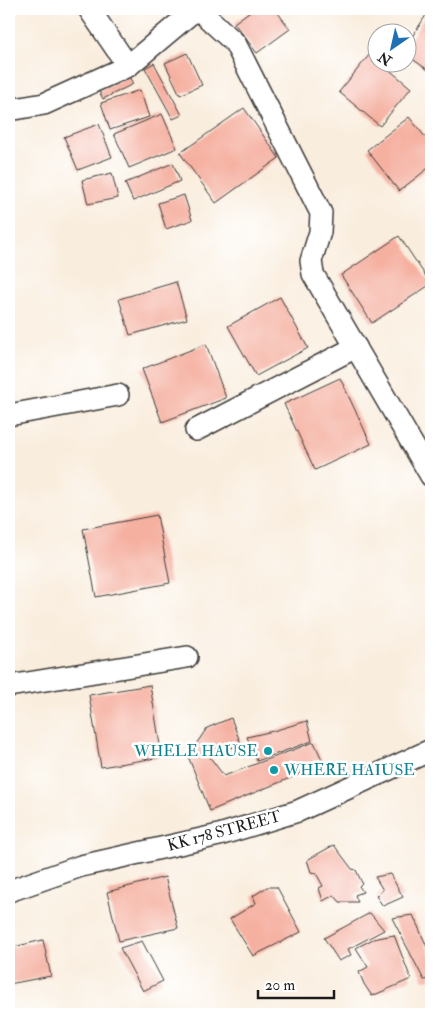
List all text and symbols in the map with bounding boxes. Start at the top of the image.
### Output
north arrow [368,22,418,72]
text: N [375,48,396,69]
place label: WHELE HAUSE [133,741,258,761]
marker: WHELE HAUSE [262,745,274,757]
place label: WHERE HAIUSE [283,760,415,780]
marker: WHERE HAIUSE [268,764,280,776]
street label: KK 178 STREET [165,806,283,856]
scale bar [258,968,334,1000]
text: 20 m [265,976,295,995]

